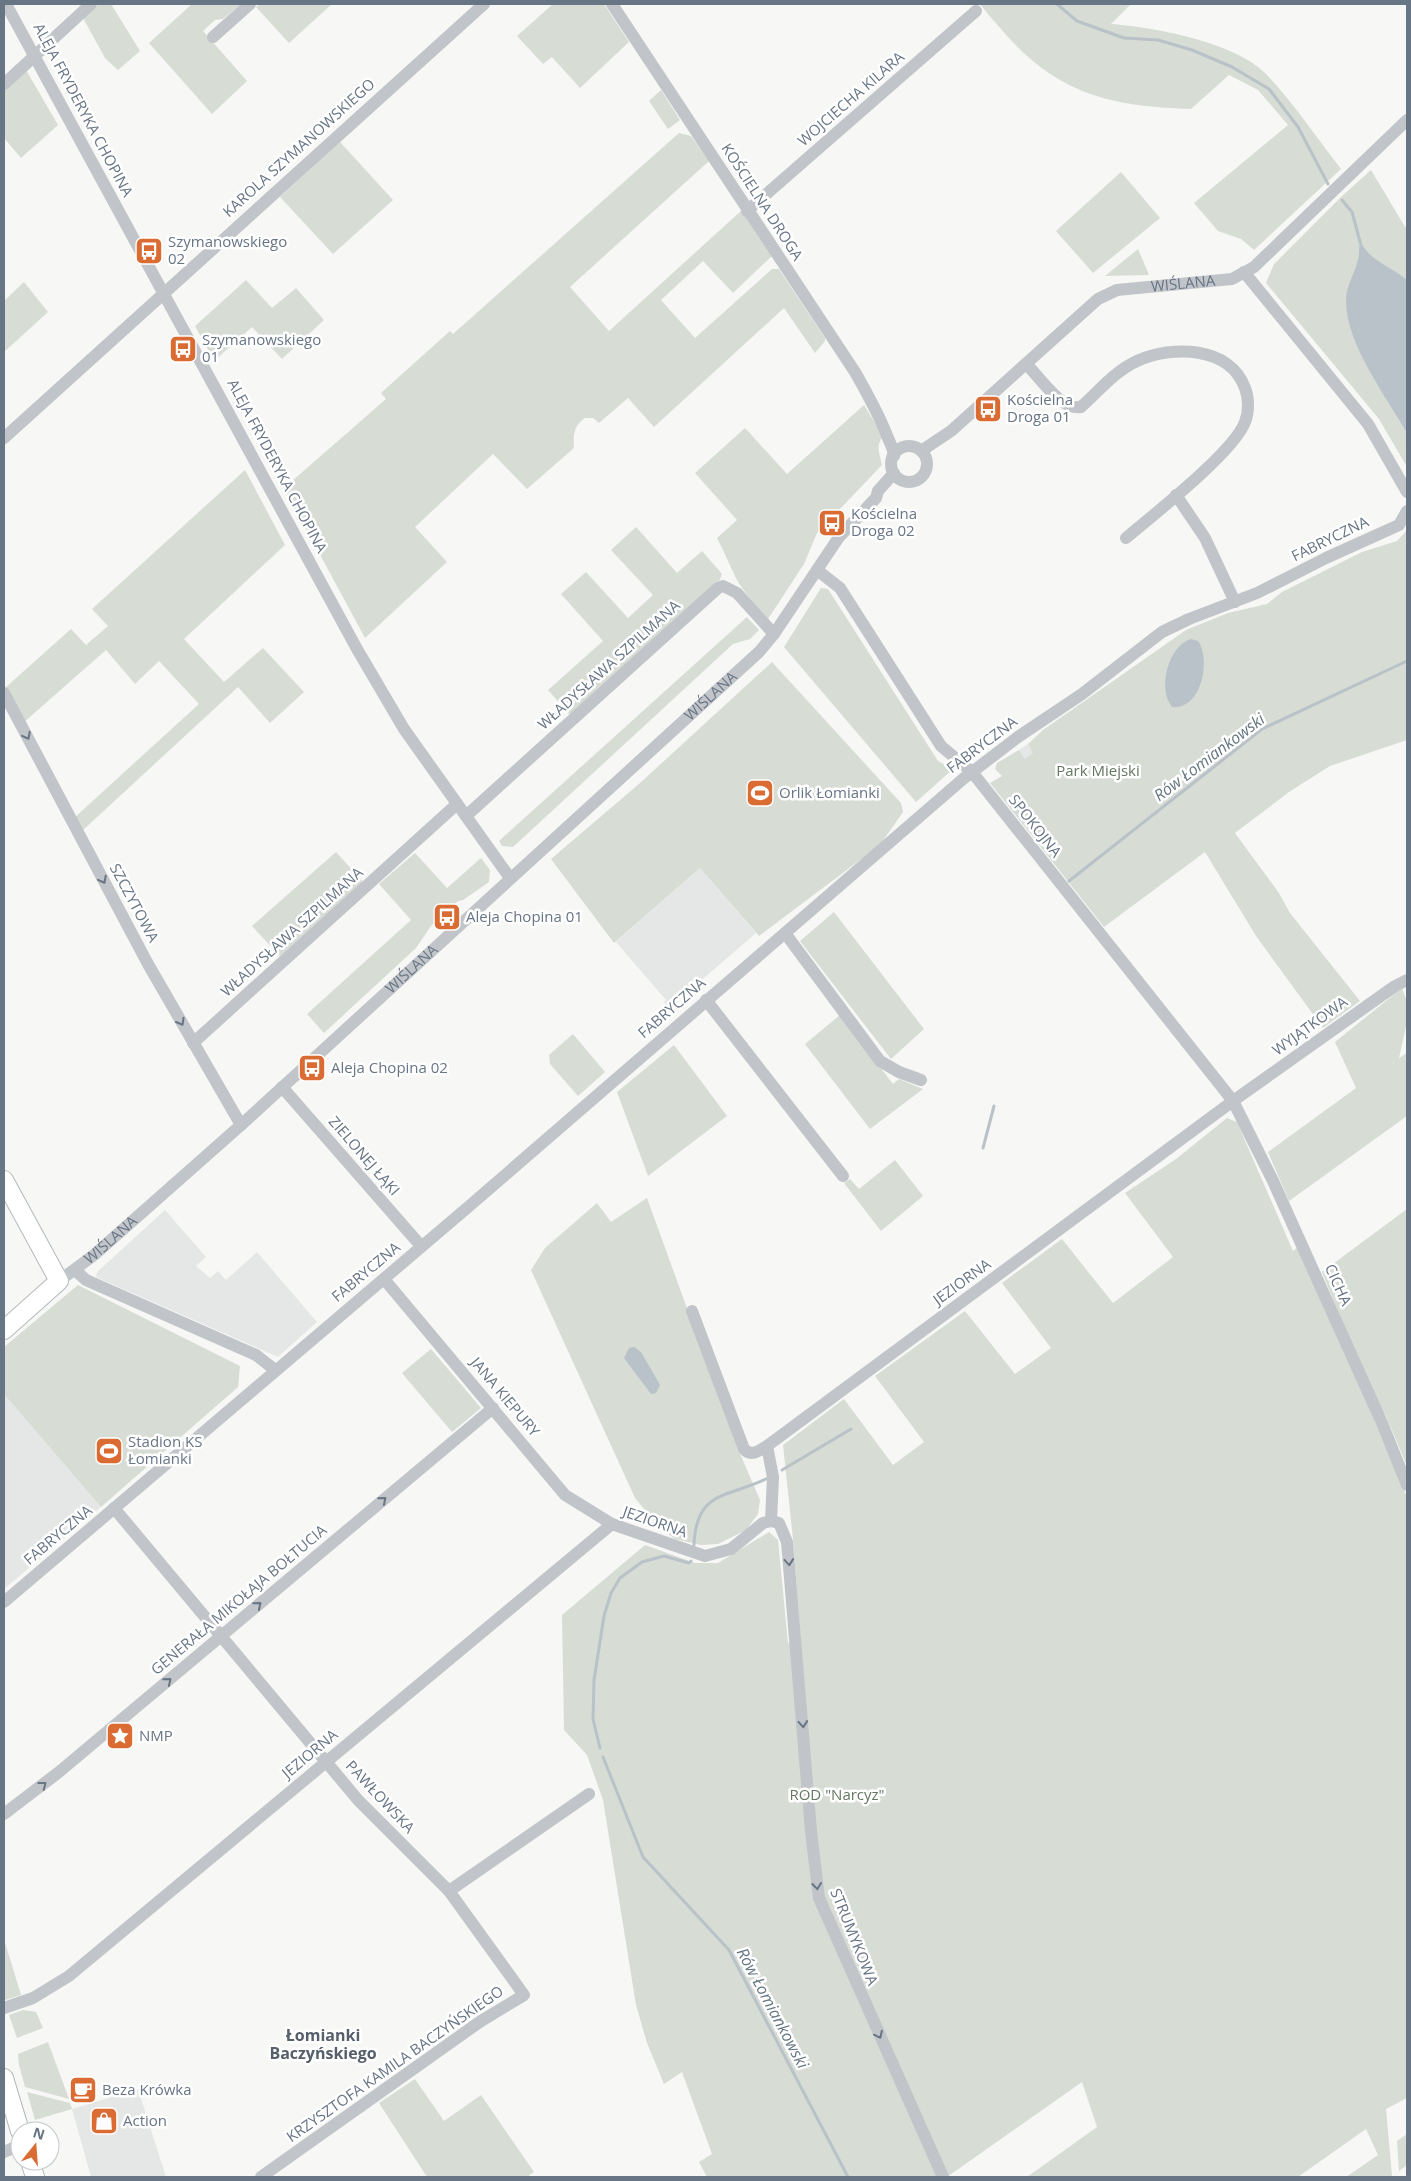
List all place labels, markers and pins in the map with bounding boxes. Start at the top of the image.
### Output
place label: Szymanowskiego 02 [168,231,287,268]
bus stop icon: Szymanowskiego 02 [134,236,164,266]
place label: Szymanowskiego 01 [202,329,321,366]
bus stop icon: Szymanowskiego 01 [168,334,198,364]
place label: Kościelna Droga 01 [1007,389,1073,426]
bus stop icon: Kościelna Droga 01 [973,394,1003,424]
place label: Kościelna Droga 02 [851,503,917,540]
bus stop icon: Kościelna Droga 02 [817,508,847,538]
sports icon: Orlik Łomianki [745,778,775,808]
place label: Orlik Łomianki [779,782,880,802]
bus stop icon: Aleja Chopina 01 [432,902,462,932]
place label: Aleja Chopina 01 [466,906,583,926]
bus stop icon: Aleja Chopina 02 [297,1053,327,1083]
place label: Aleja Chopina 02 [331,1057,448,1077]
place label: Stadion KS Łomianki [128,1431,202,1468]
sports icon: Stadion KS Łomianki [94,1436,124,1466]
place icon: NMP [105,1721,135,1751]
place label: NMP [139,1725,173,1745]
cafe icon: Beza Krówka [68,2075,98,2105]
place label: Beza Krówka [102,2079,192,2099]
shop icon: Action [89,2106,119,2136]
place label: Action [123,2110,167,2130]

